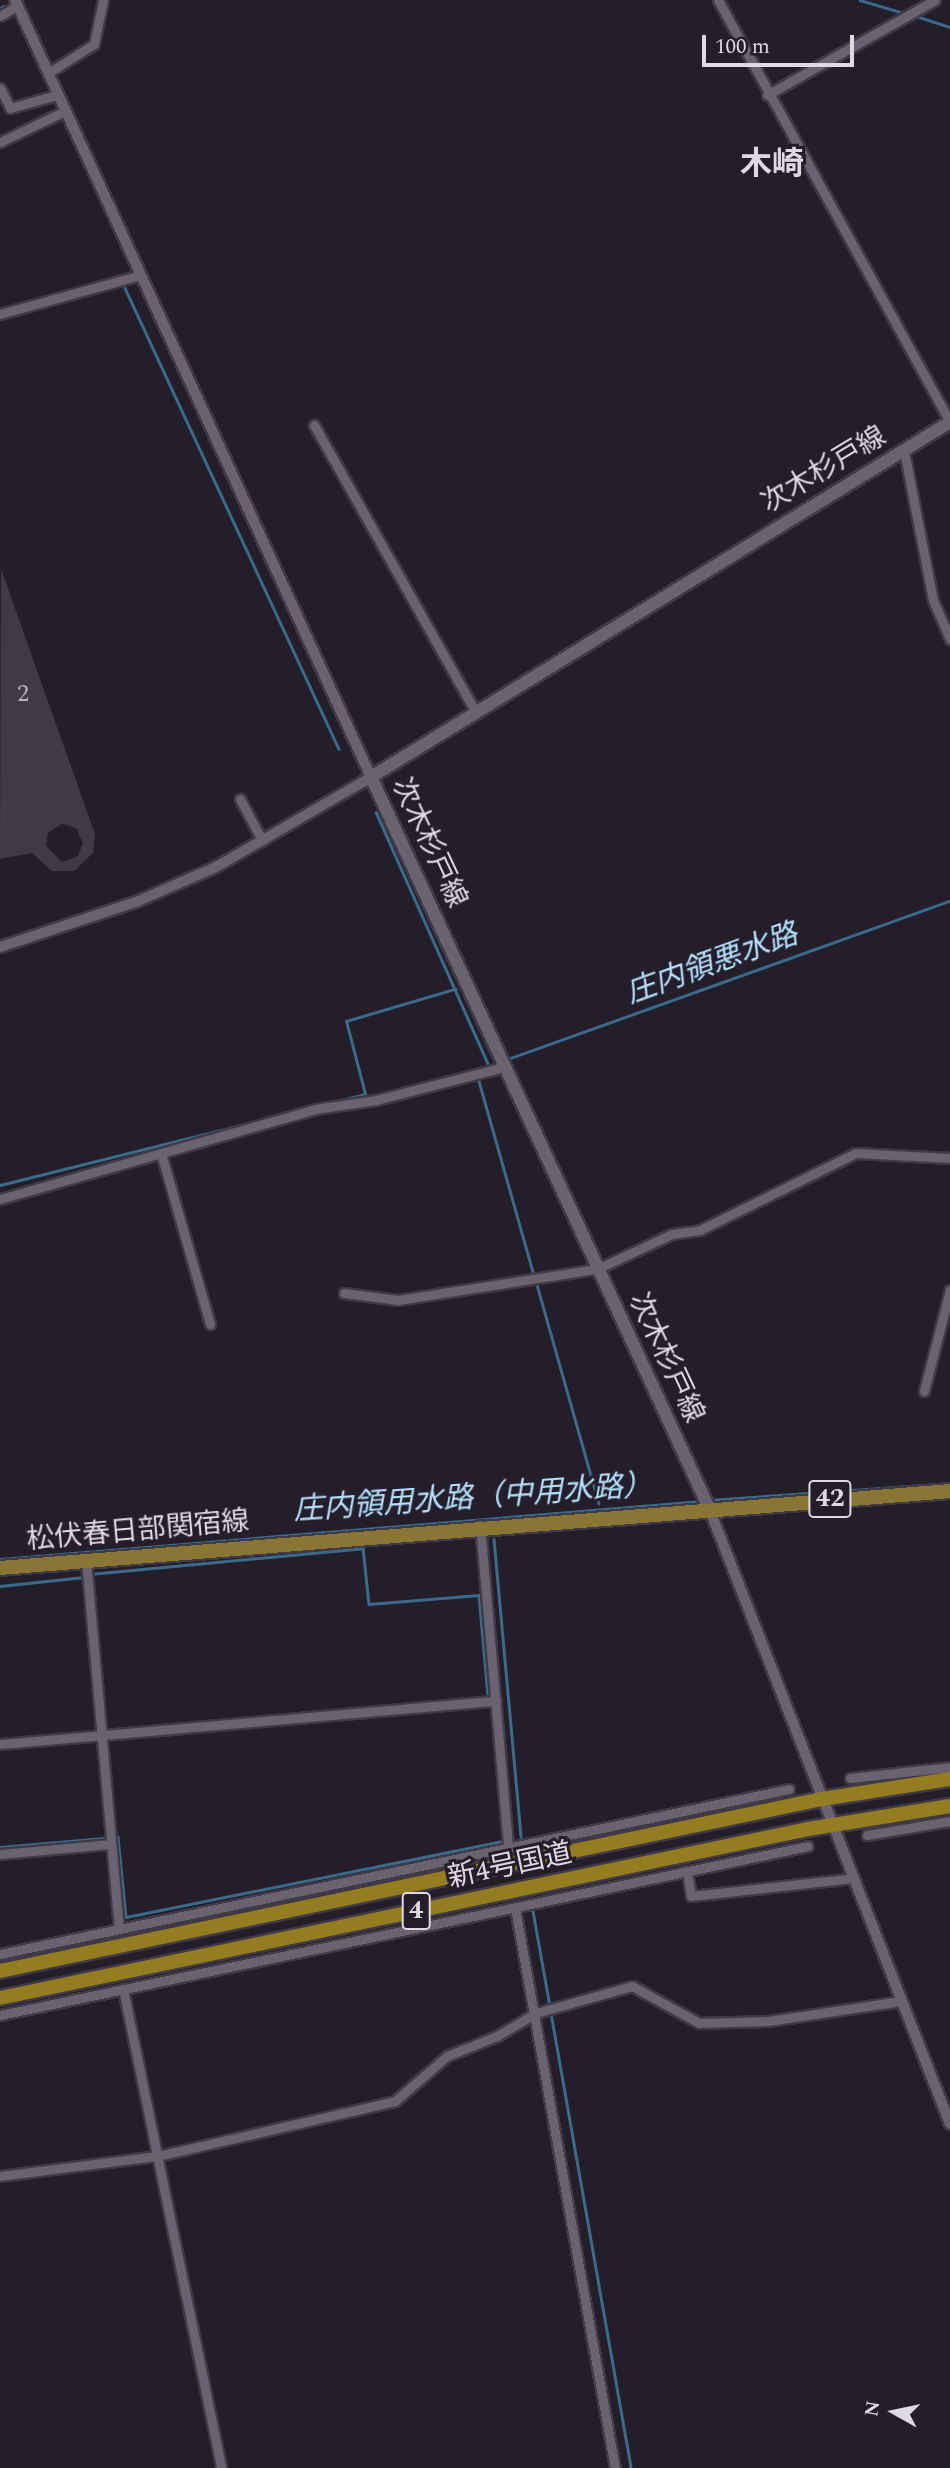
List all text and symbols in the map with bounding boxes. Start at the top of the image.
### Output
scale bar [705,21,857,65]
text: 100 m [715,31,770,63]
district label: 木崎 [740,146,804,184]
street label: 次木杉戸線 [755,420,893,520]
house number: 2 [17,681,29,709]
street label: 次木杉戸線 [384,772,474,914]
water label: 庄内領悪水路 [621,916,803,1012]
street label: 次木杉戸線 [621,1287,711,1429]
water label: 庄内領用水路（中用水路） [292,1467,654,1529]
road number: 42 [807,1476,853,1522]
street label: 松伏春日部関宿線 [25,1505,251,1557]
street label: 新4号国道 [445,1836,575,1896]
road number: 4 [400,1888,432,1934]
north arrow [859,2377,929,2447]
text: N [857,2399,888,2419]

